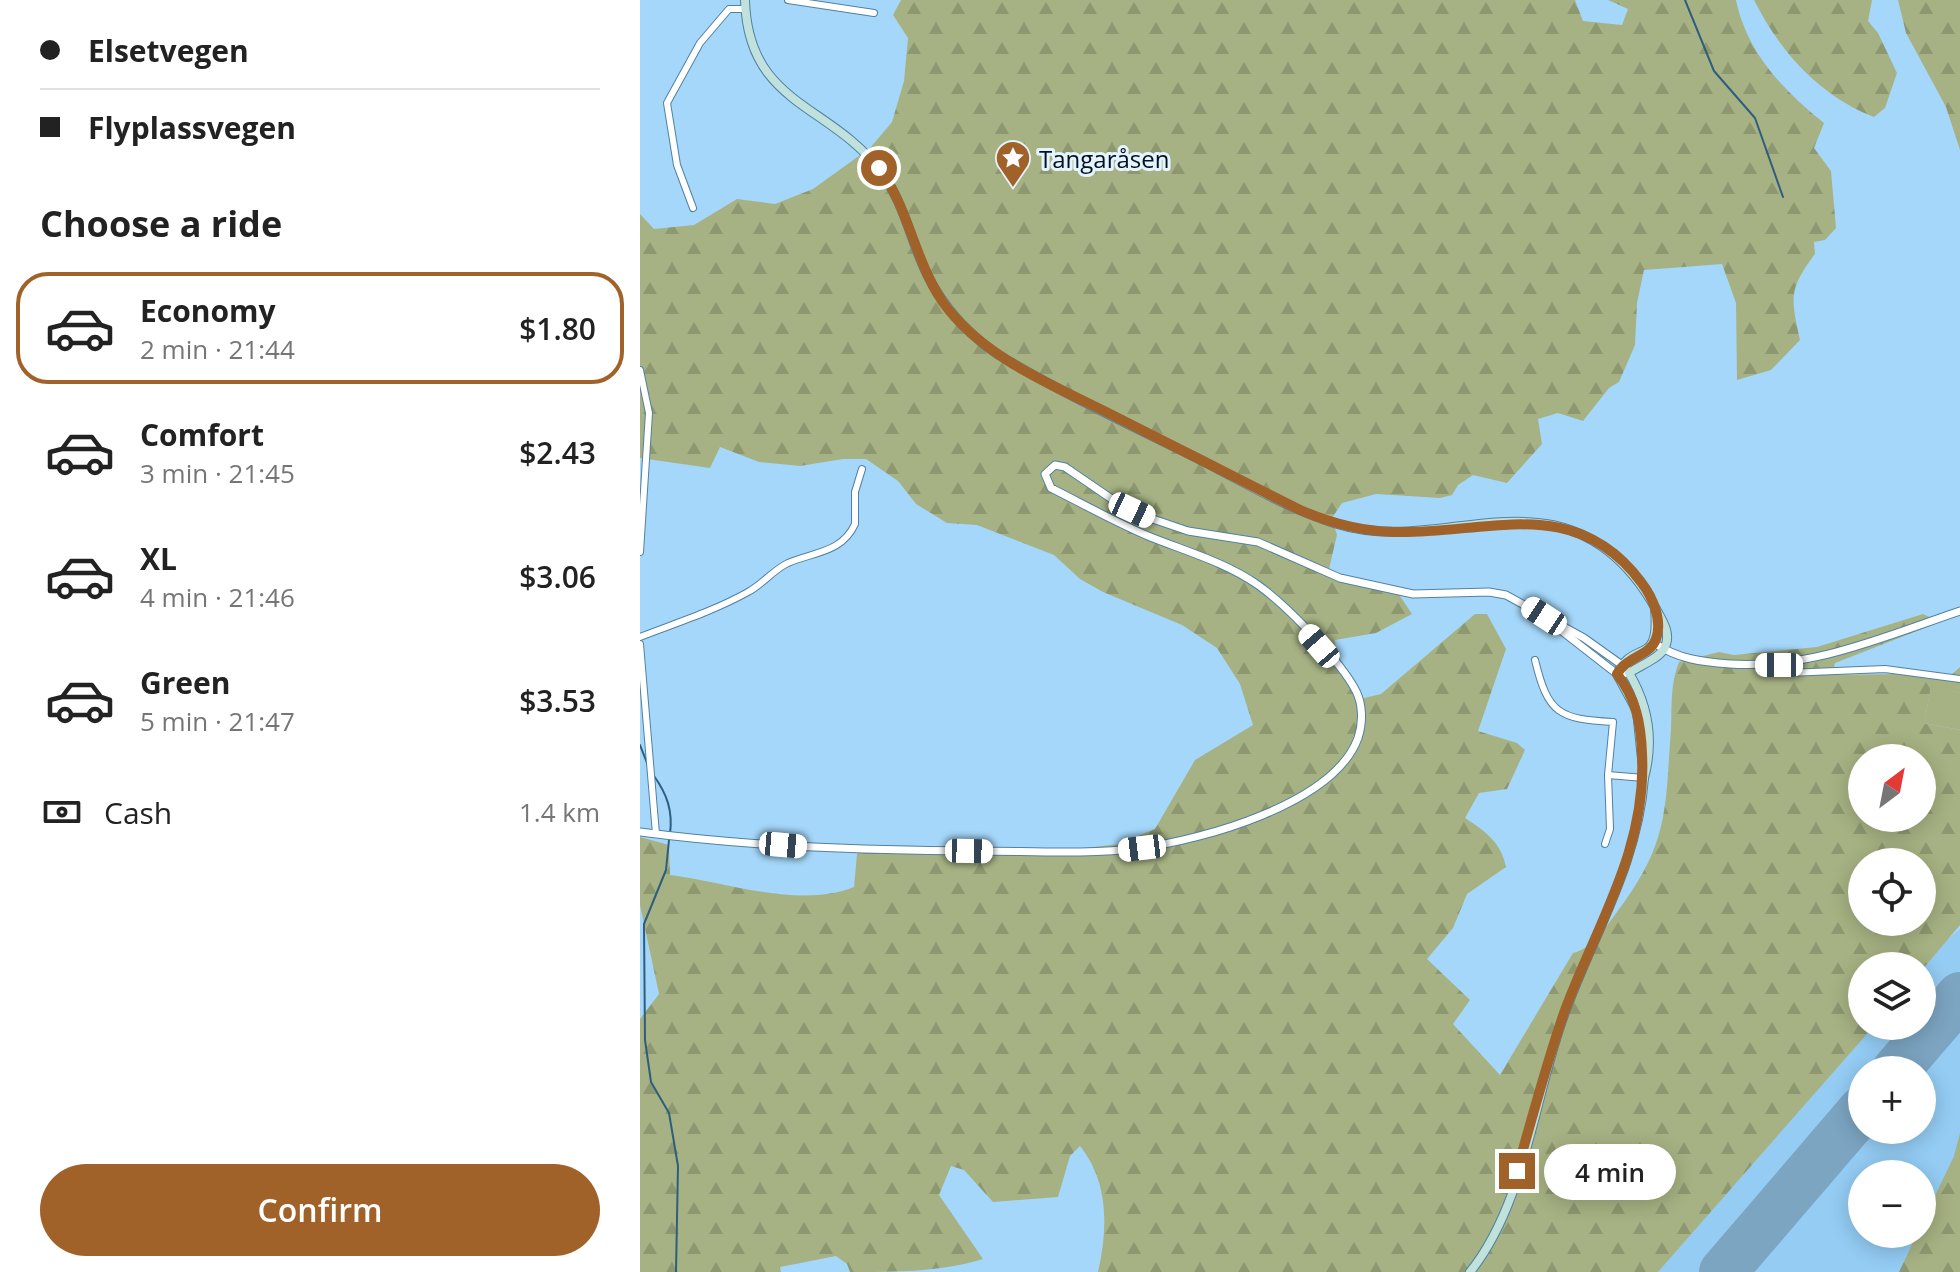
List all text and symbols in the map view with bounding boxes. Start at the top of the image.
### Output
text: Elsetvegen [88,30,249,71]
text: Flyplassvegen [88,107,296,148]
place icon: Tangaråsen [994,139,1032,189]
place label: Tangaråsen [1039,142,1169,175]
route start [861,150,897,186]
text: Choose a ride [40,199,282,248]
text: Economy [140,290,276,331]
icon: car [44,292,116,364]
text: $1.80 [519,308,596,349]
text: 2 min · 21:44 [140,331,295,367]
text: Comfort [140,414,264,455]
icon: car [44,416,116,488]
text: $2.43 [519,432,596,473]
text: 3 min · 21:45 [140,455,295,491]
car [1105,489,1159,531]
text: XL [140,538,177,579]
icon: car [44,540,116,612]
text: $3.06 [519,556,596,597]
text: 4 min · 21:46 [140,579,295,615]
car [1517,593,1571,639]
car [1294,620,1344,672]
car [1755,653,1803,677]
text: Green [140,662,231,703]
icon: car [44,664,116,736]
text: $3.53 [519,680,596,721]
text: 5 min · 21:47 [140,703,295,739]
north arrow [1848,744,1936,832]
map controls [1848,744,1936,1248]
icon: cash [40,790,84,834]
text: Cash [104,792,172,833]
text: 1.4 km [519,794,600,830]
car [758,831,808,859]
car [1117,833,1167,863]
car [945,839,993,863]
button: locate [1848,848,1936,936]
button: layers [1848,952,1936,1040]
button: + [1848,1056,1936,1144]
callout: 4 min [1545,1143,1677,1199]
route end [1499,1153,1535,1189]
text: 4 min [1575,1154,1645,1190]
button: − [1848,1160,1936,1248]
button: Confirm [40,1164,600,1256]

